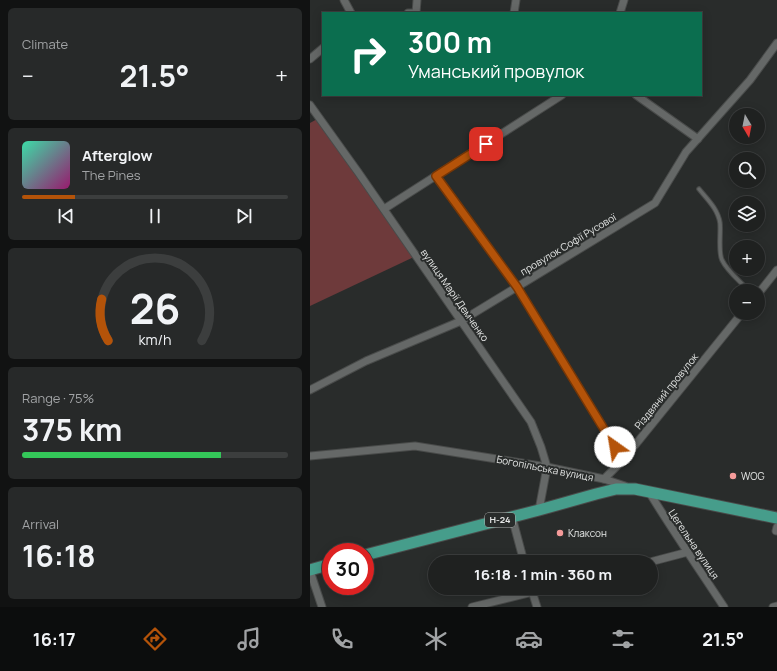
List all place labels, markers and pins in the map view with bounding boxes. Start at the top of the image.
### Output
pin [469,127,503,161]
place label: WOG [741,469,764,483]
marker: WOG [728,471,738,481]
place label: Клаксон [568,526,607,540]
marker: Клаксон [555,528,565,538]

